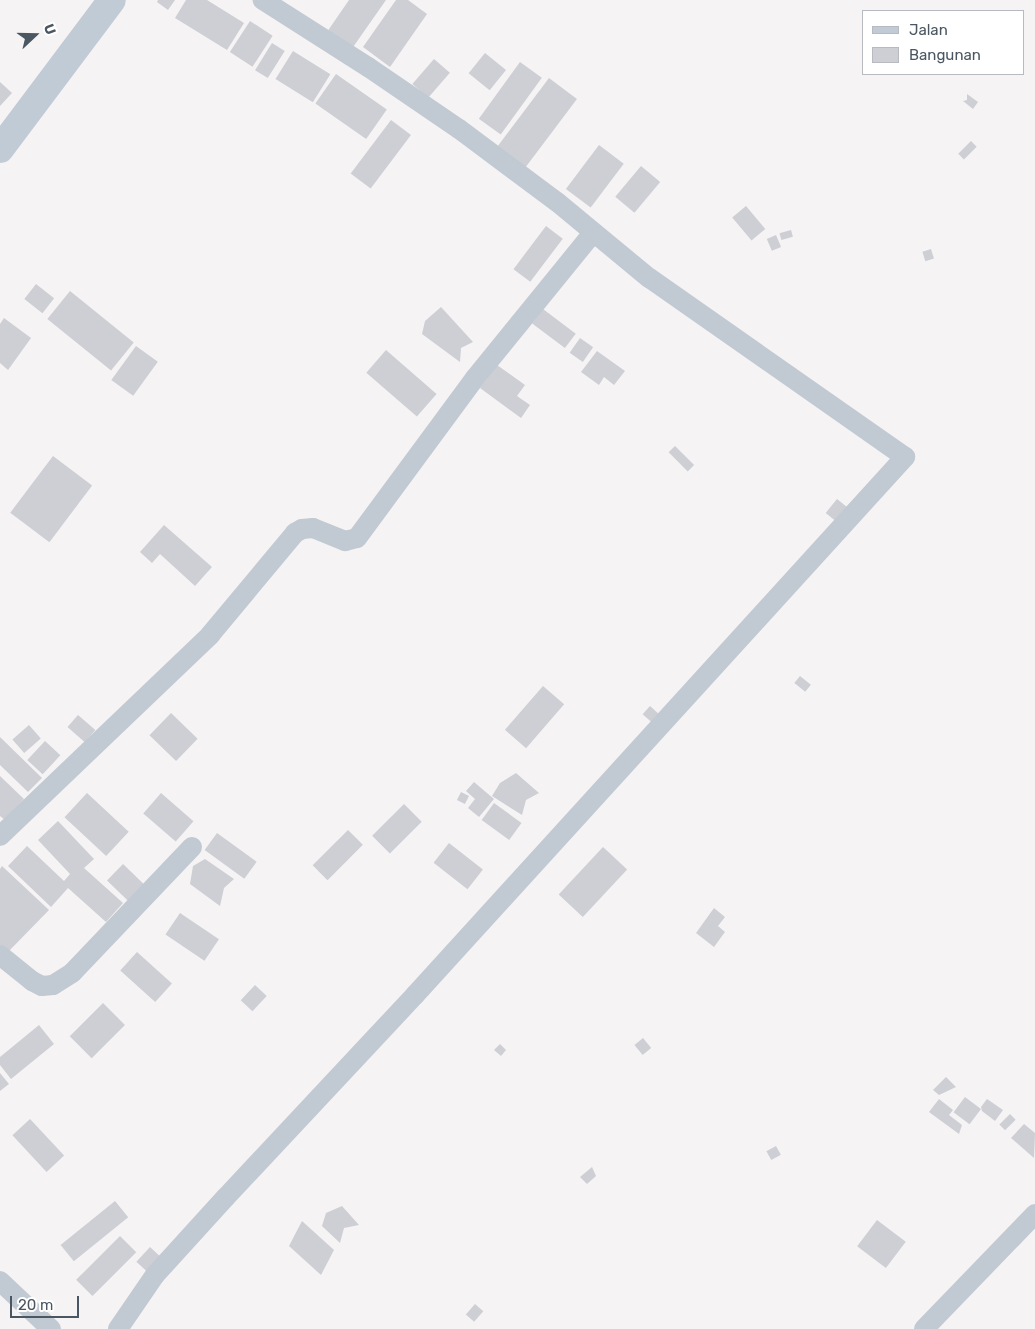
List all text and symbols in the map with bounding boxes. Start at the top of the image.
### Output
north arrow [10,10,60,60]
legend [862,10,1025,75]
text: Jalan [909,21,948,39]
text: U [40,22,59,37]
text: Bangunan [909,46,981,64]
scale bar [12,1286,81,1318]
text: 20 m [18,1296,53,1314]

